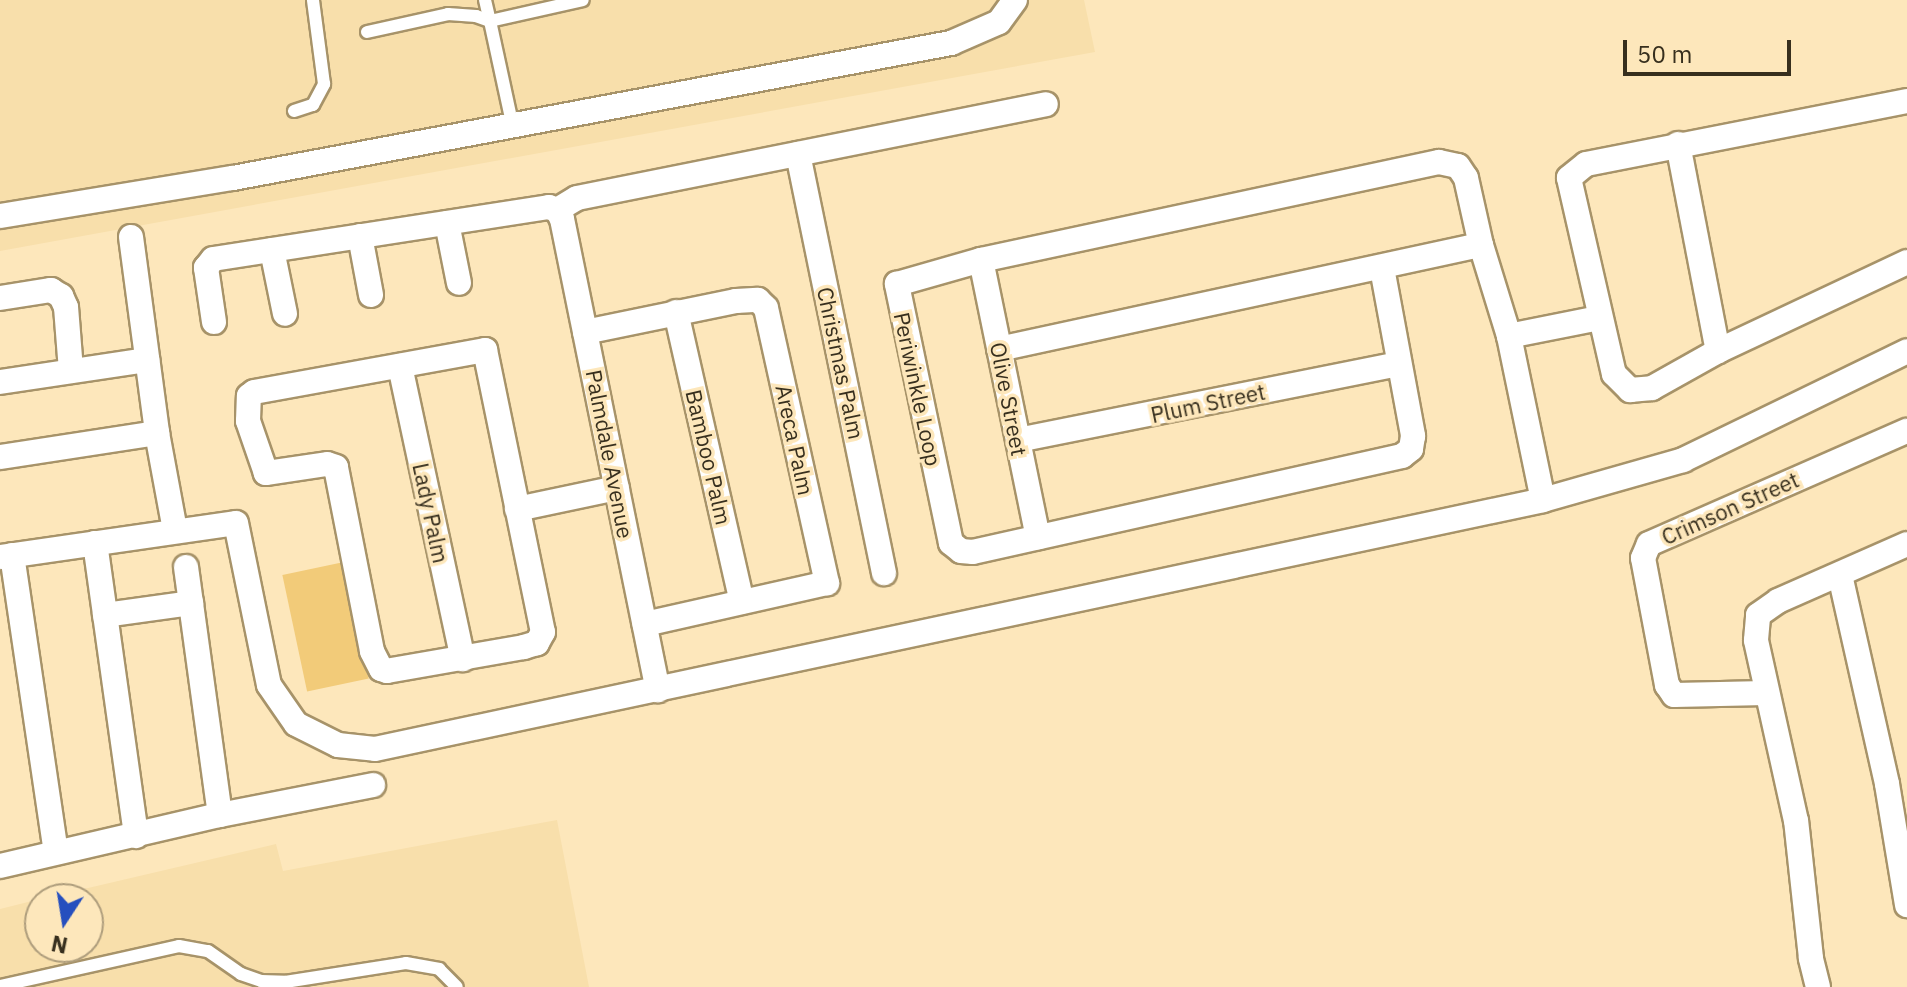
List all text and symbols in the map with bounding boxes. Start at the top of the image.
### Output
scale bar [1627,24,1795,74]
text: 50 m [1637,38,1692,70]
street label: Christmas Palm [812,284,870,442]
street label: Periwinkle Loop [889,310,947,468]
street label: Olive Street [985,340,1033,458]
street label: Palmdale Avenue [581,367,639,541]
street label: Plum Street [1148,378,1268,428]
street label: Areca Palm [770,382,820,498]
street label: Bamboo Palm [681,387,737,527]
street label: Lady Palm [408,461,454,565]
street label: Crimson Street [1657,466,1803,550]
north arrow [24,883,104,963]
text: N [49,929,70,961]

